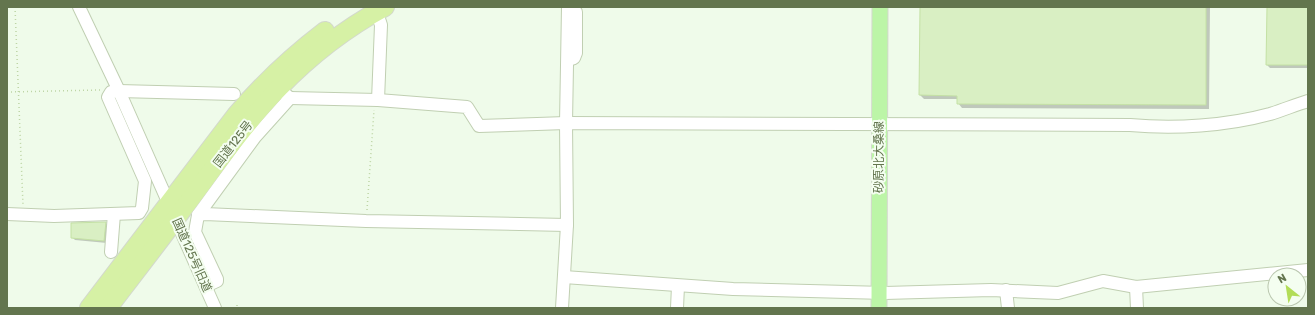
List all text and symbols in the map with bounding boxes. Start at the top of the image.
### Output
street label: 国道125号 [210,118,256,170]
street label: 砂原北大桑線 [872,121,886,193]
street label: 国道125号旧道 [169,216,215,294]
north arrow [1267,267,1307,307]
text: N [1276,271,1289,286]

